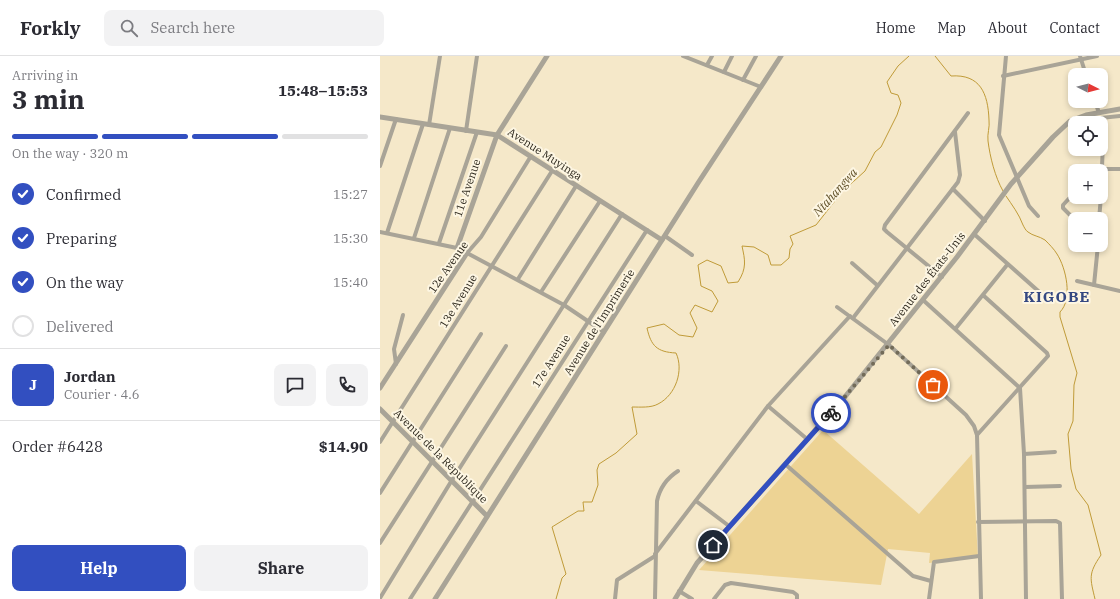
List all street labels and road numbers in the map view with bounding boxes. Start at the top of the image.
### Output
street label: Avenue Muyinga [505,125,585,183]
street label: 11e Avenue [451,157,483,219]
street label: Avenue des États-Unis [886,229,968,329]
street label: 12e Avenue [425,238,471,296]
street label: Avenue de l'Imprimerie [561,266,637,378]
street label: 13e Avenue [436,272,480,330]
street label: 17e Avenue [529,332,573,390]
street label: Avenue de la République [391,406,491,506]

